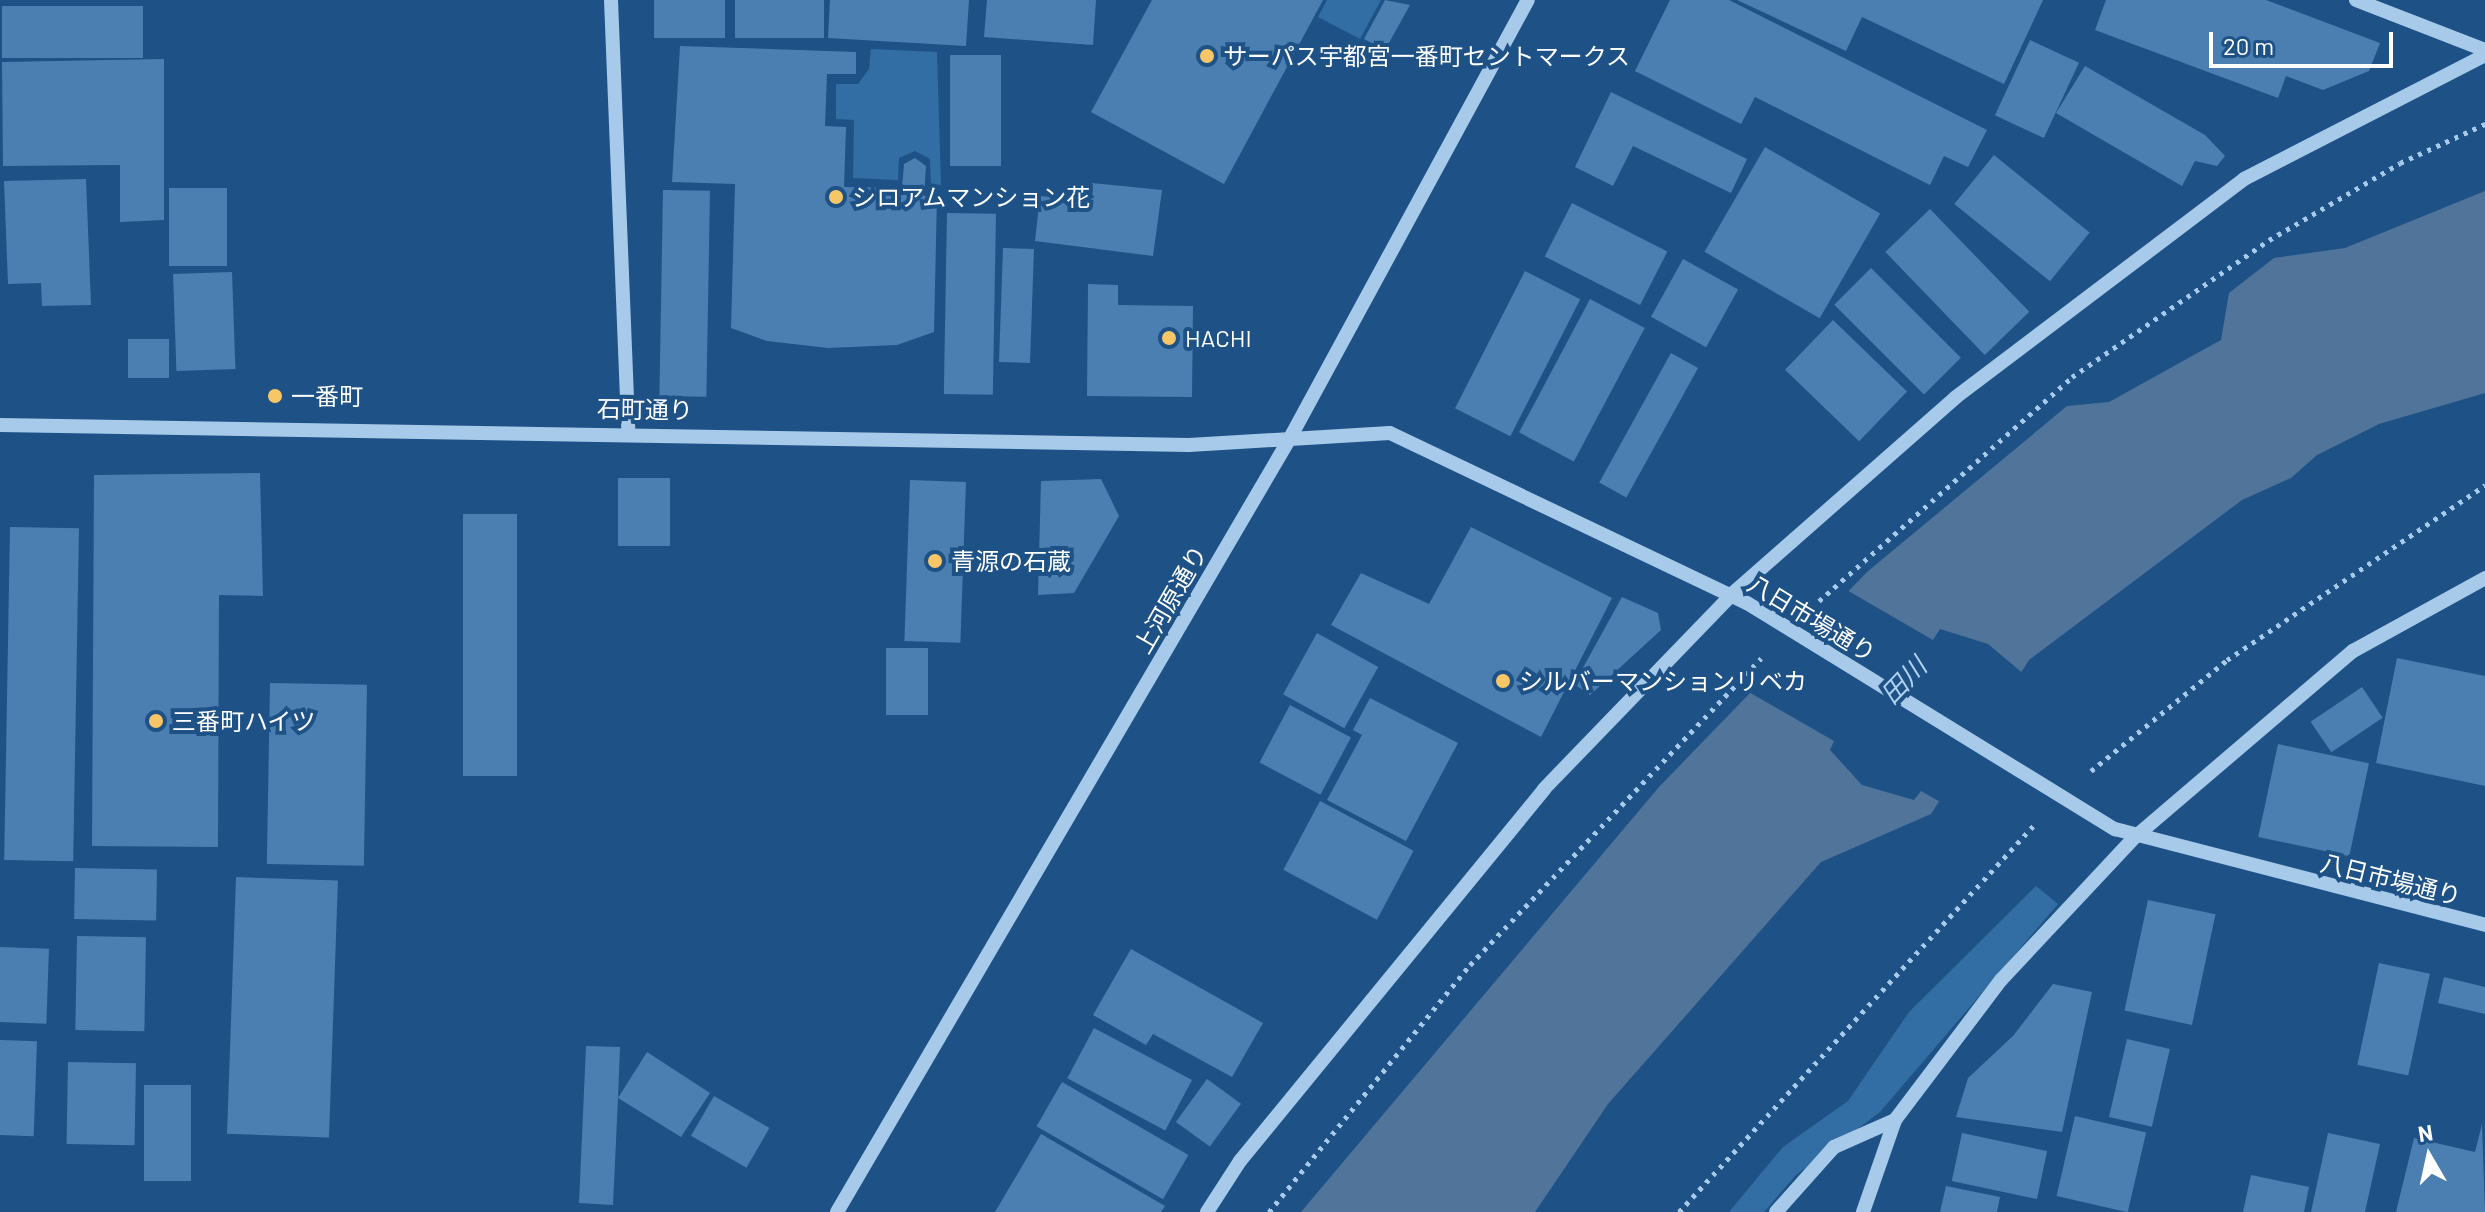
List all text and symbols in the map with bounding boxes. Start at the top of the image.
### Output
scale bar [2213,16,2397,66]
text: 20 m [2223,31,2274,60]
place label: サーパス宇都宮一番町セントマークス [1223,42,1631,70]
marker: サーパス宇都宮一番町セントマークス [1198,47,1216,65]
place label: シロアムマンション花 [852,183,1092,211]
marker: シロアムマンション花 [827,188,845,206]
place label: HACHI [1185,324,1252,352]
marker: HACHI [1160,329,1178,347]
place label: 一番町 [291,382,363,410]
marker: 一番町 [266,387,284,405]
street label: 石町通り [597,394,693,424]
street label: 上河原通り [1128,540,1212,658]
place label: 青源の石蔵 [951,547,1071,575]
marker: 青源の石蔵 [926,552,944,570]
street label: 八日市場通り [1743,569,1881,667]
water label: 田川 [1874,650,1932,710]
place label: シルバーマンションリベカ [1519,667,1807,695]
marker: シルバーマンションリベカ [1494,672,1512,690]
place label: 三番町ハイツ [172,707,316,735]
marker: 三番町ハイツ [147,712,165,730]
street label: 八日市場通り [2318,848,2464,910]
north arrow [2389,1116,2469,1196]
text: N [2416,1118,2435,1146]

